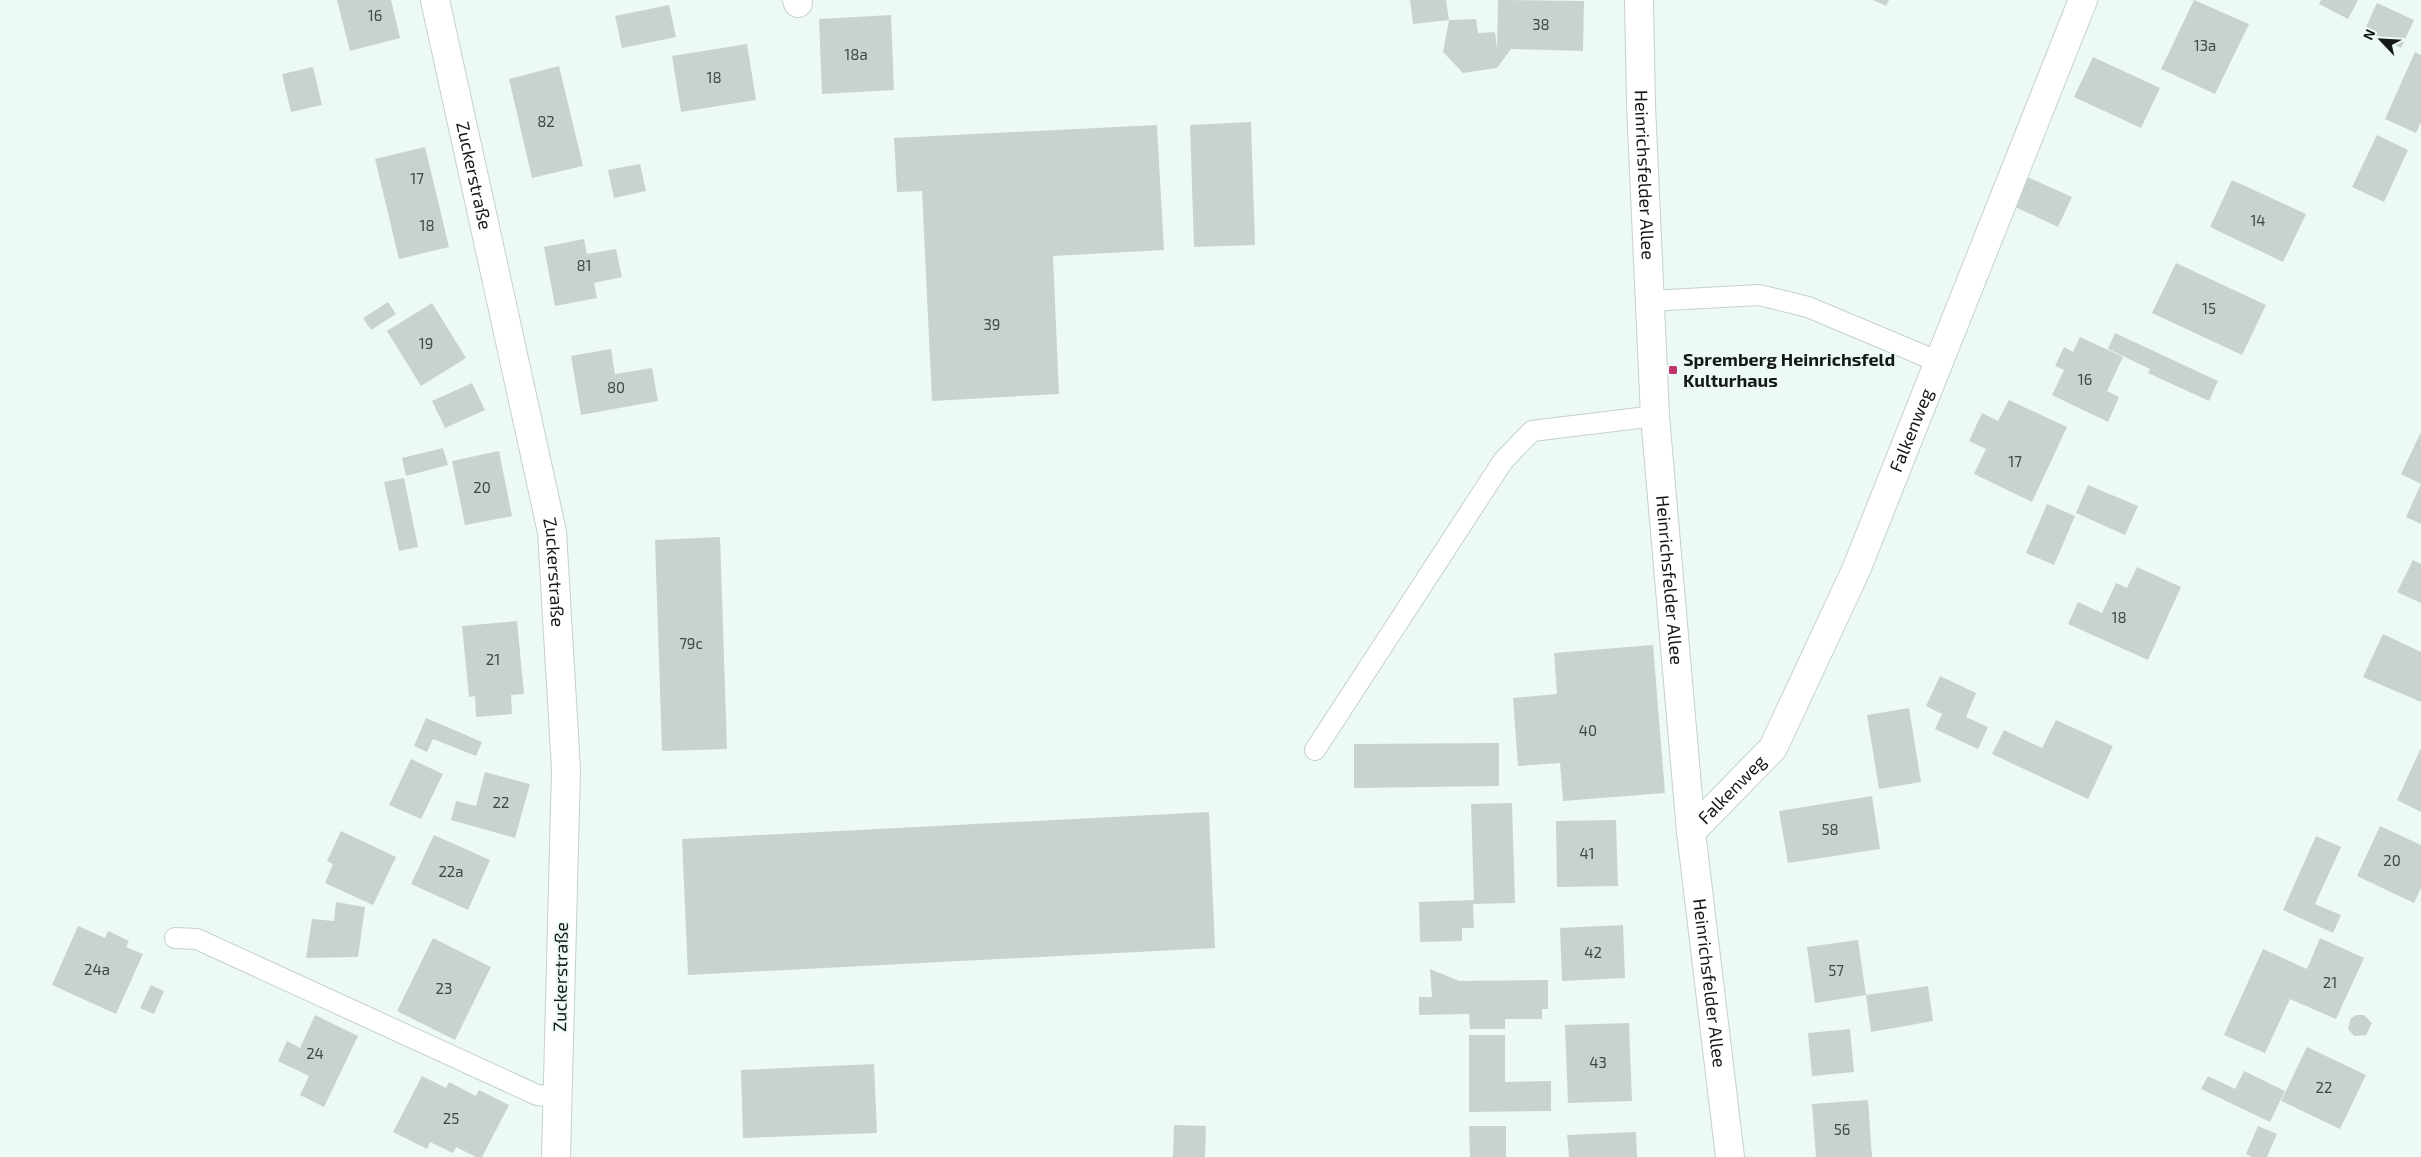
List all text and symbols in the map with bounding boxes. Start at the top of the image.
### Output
house number: 16 [368,6,382,24]
house number: 38 [1532,15,1550,33]
north arrow [2356,15,2406,65]
text: N [2359,26,2379,42]
house number: 13a [2194,36,2216,54]
house number: 18a [844,45,868,63]
house number: 18 [706,68,722,86]
street label: Heinrichsfelder Allee [1631,90,1660,260]
house number: 82 [537,112,555,130]
street label: Zuckerstraße [452,119,497,232]
house number: 17 [410,169,424,187]
house number: 14 [2250,211,2266,229]
house number: 18 [419,216,435,234]
house number: 81 [576,256,592,274]
house number: 15 [2202,299,2216,317]
house number: 39 [984,315,1000,333]
house number: 19 [419,334,433,352]
place label: Spremberg Heinrichsfeld Kulturhaus [1683,348,1895,391]
marker: Spremberg Heinrichsfeld Kulturhaus [1667,364,1679,376]
house number: 16 [2078,370,2092,388]
house number: 80 [607,378,625,396]
street label: Falkenweg [1884,385,1937,475]
house number: 17 [2008,452,2022,470]
house number: 20 [473,478,491,496]
street label: Heinrichsfelder Allee [1652,494,1688,666]
street label: Zuckerstraße [539,515,570,628]
house number: 18 [2111,608,2127,626]
house number: 79c [679,634,703,652]
house number: 21 [486,650,500,668]
house number: 40 [1579,721,1597,739]
street label: Falkenweg [1693,750,1770,828]
house number: 22 [493,793,509,811]
house number: 58 [1821,820,1839,838]
house number: 41 [1579,844,1595,862]
house number: 20 [2383,851,2401,869]
house number: 22a [438,862,464,880]
street label: Heinrichsfelder Allee [1689,897,1731,1069]
street label: Zuckerstraße [548,922,572,1032]
house number: 42 [1584,943,1602,961]
house number: 24a [84,960,110,978]
house number: 57 [1828,961,1844,979]
house number: 21 [2323,973,2337,991]
house number: 23 [436,979,452,997]
house number: 24 [306,1044,324,1062]
house number: 43 [1589,1053,1607,1071]
house number: 22 [2316,1078,2332,1096]
house number: 25 [443,1109,459,1127]
house number: 56 [1834,1120,1850,1138]

